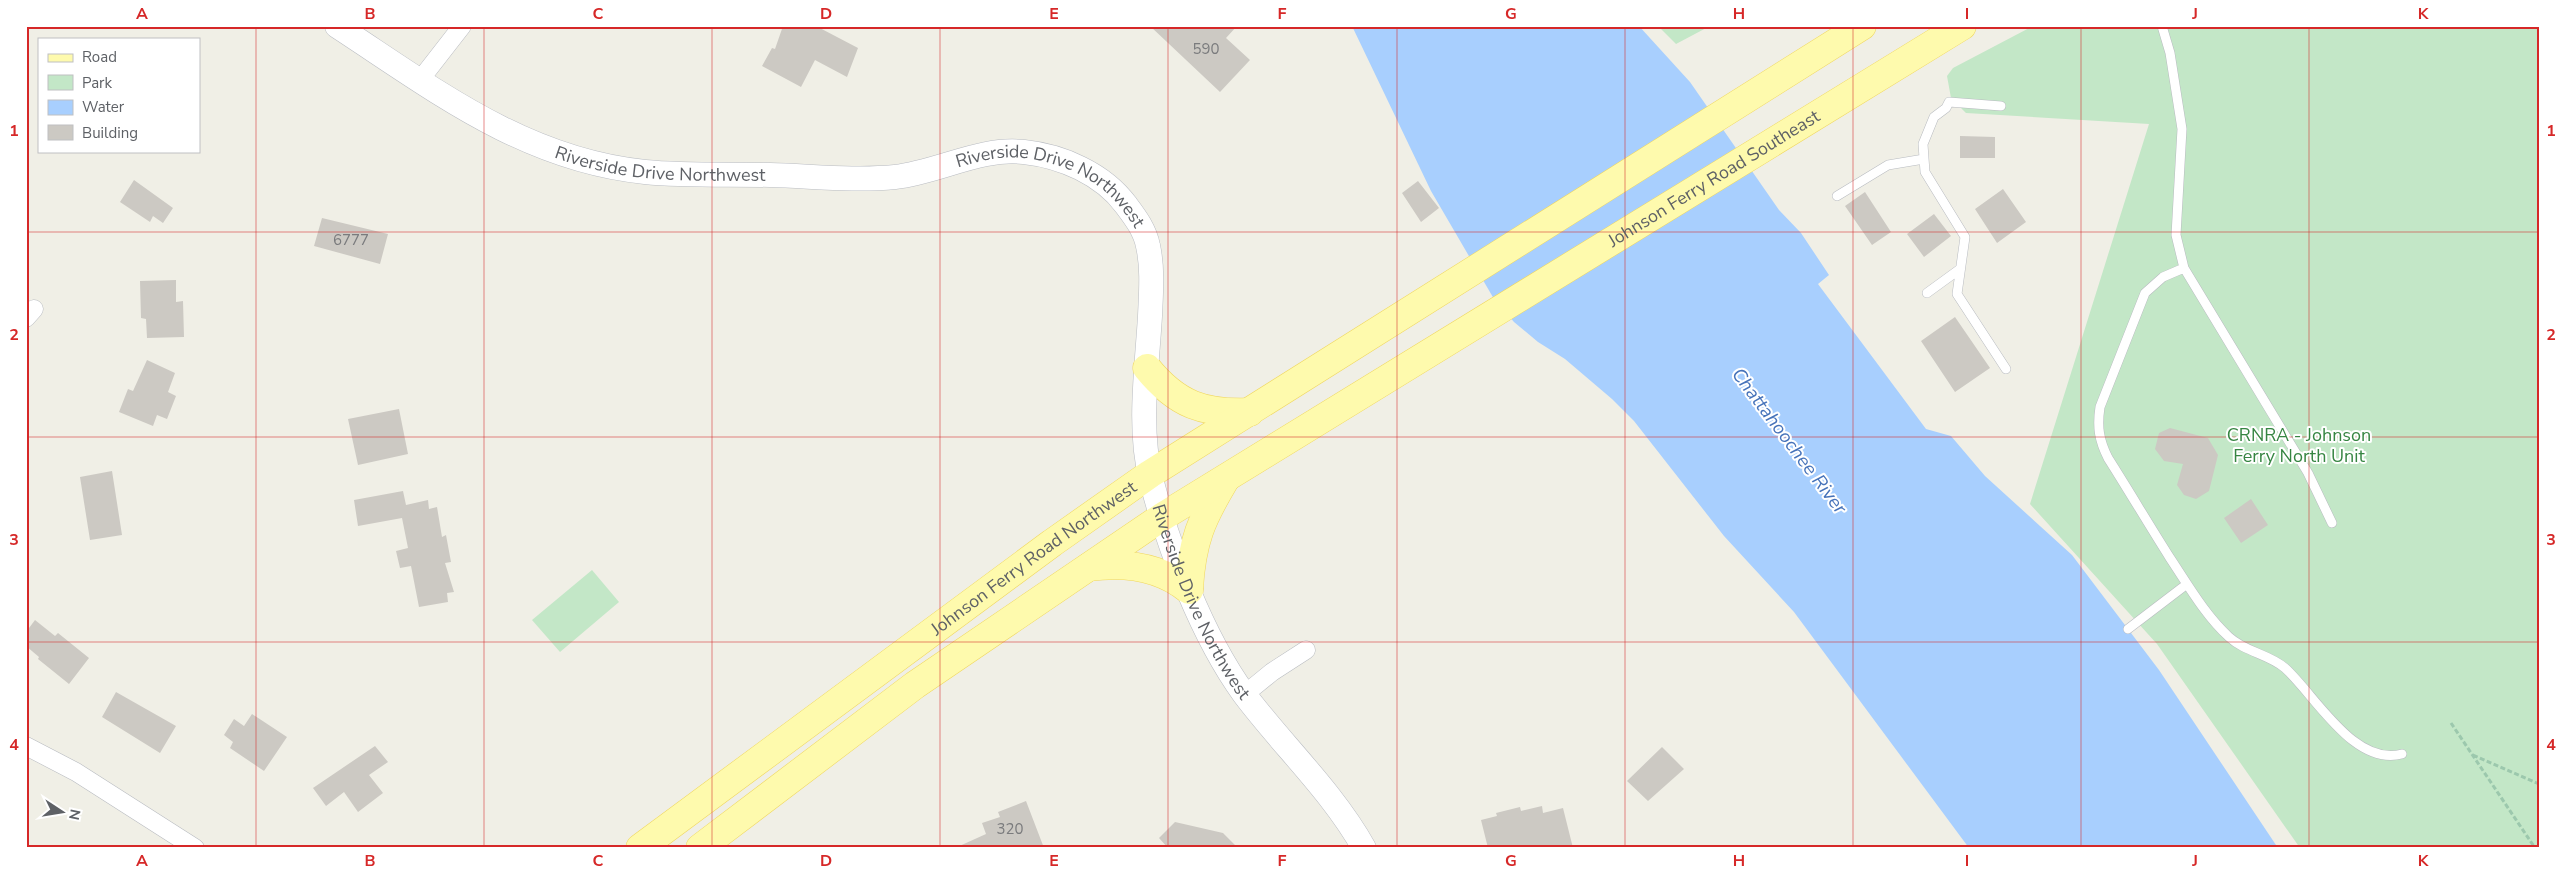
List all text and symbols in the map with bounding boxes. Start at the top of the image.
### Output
text: A [136,3,148,25]
text: B [364,3,376,25]
text: C [593,3,604,25]
text: D [820,3,832,25]
text: E [1049,3,1059,25]
text: F [1278,3,1287,25]
text: G [1505,3,1517,25]
text: H [1733,3,1745,25]
text: I [1965,3,1969,25]
text: J [2191,3,2198,25]
text: K [2418,3,2430,25]
legend [38,38,200,152]
house number: 590 [1192,39,1220,59]
text: Road [82,47,117,67]
text: Park [82,73,112,93]
text: Water [82,97,125,117]
street label: Johnson Ferry Road Southeast [1602,104,1825,253]
text: 1 [9,120,19,142]
text: 1 [2546,120,2556,142]
text: Building [82,123,138,143]
street label: Riverside Drive Northwest [953,139,1151,233]
street label: Riverside Drive Northwest [552,140,766,187]
house number: 6777 [333,230,369,250]
text: 2 [9,324,19,346]
text: 2 [2546,324,2556,346]
water label: Chattahoochee River [1725,362,1853,520]
park label: CRNRA - Johnson Ferry North Unit [2227,423,2371,468]
street label: Johnson Ferry Road Northwest [925,475,1142,641]
street label: Riverside Drive Northwest [1147,501,1256,705]
text: 3 [9,529,19,551]
text: 3 [2546,529,2556,551]
text: 4 [9,734,19,756]
text: 4 [2546,734,2556,756]
north arrow [38,786,88,836]
text: N [64,807,85,822]
house number: 320 [996,819,1024,839]
text: A [136,850,148,872]
text: B [364,850,376,872]
text: C [593,850,604,872]
text: D [820,850,832,872]
text: E [1049,850,1059,872]
text: F [1278,850,1287,872]
text: G [1505,850,1517,872]
text: H [1733,850,1745,872]
text: I [1965,850,1969,872]
text: J [2191,850,2198,872]
text: K [2418,850,2430,872]

